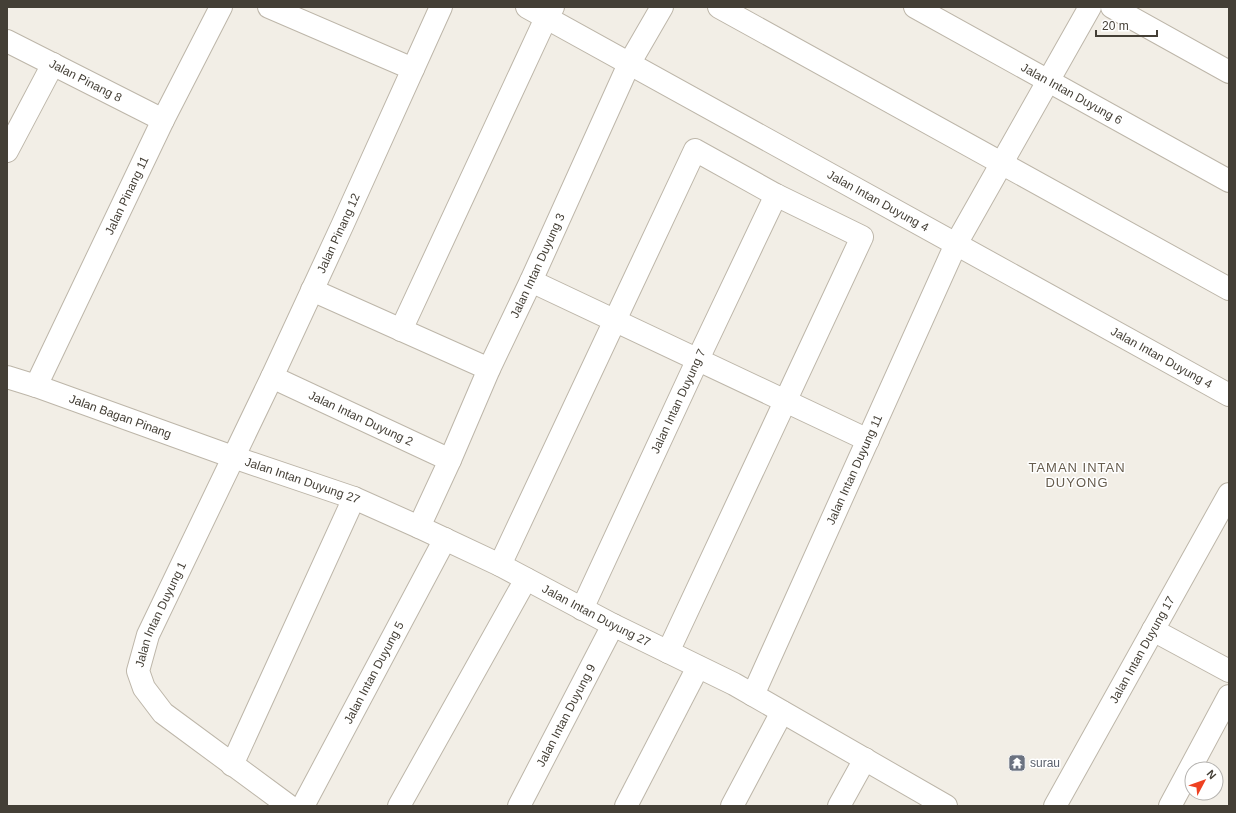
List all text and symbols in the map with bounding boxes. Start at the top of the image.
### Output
scale bar [1096,12,1157,38]
text: 20 m [1102,19,1129,33]
street label: Jalan Pinang 8 [47,57,124,105]
street label: Jalan Intan Duyung 6 [1018,60,1125,128]
street label: Jalan Pinang 11 [102,154,152,237]
street label: Jalan Intan Duyung 4 [825,167,931,235]
street label: Jalan Pinang 12 [314,191,363,275]
street label: Jalan Intan Duyung 3 [507,211,568,320]
street label: Jalan Intan Duyung 4 [1108,324,1215,391]
street label: Jalan Intan Duyung 7 [648,346,709,456]
street label: Jalan Intan Duyung 2 [306,388,416,449]
street label: Jalan Bagan Pinang [67,392,173,441]
street label: Jalan Intan Duyung 11 [823,412,885,527]
street label: Jalan Intan Duyung 27 [243,455,362,507]
district label: TAMAN INTAN DUYONG [1028,460,1126,490]
street label: Jalan Intan Duyung 1 [132,559,189,669]
street label: Jalan Intan Duyung 27 [540,582,653,649]
street label: Jalan Intan Duyung 17 [1107,593,1178,706]
street label: Jalan Intan Duyung 5 [341,619,407,726]
street label: Jalan Intan Duyung 9 [534,662,599,769]
temple icon: surau [1007,753,1027,773]
place label: surau [1030,756,1060,770]
north arrow [1184,761,1224,801]
text: N [1204,768,1219,781]

